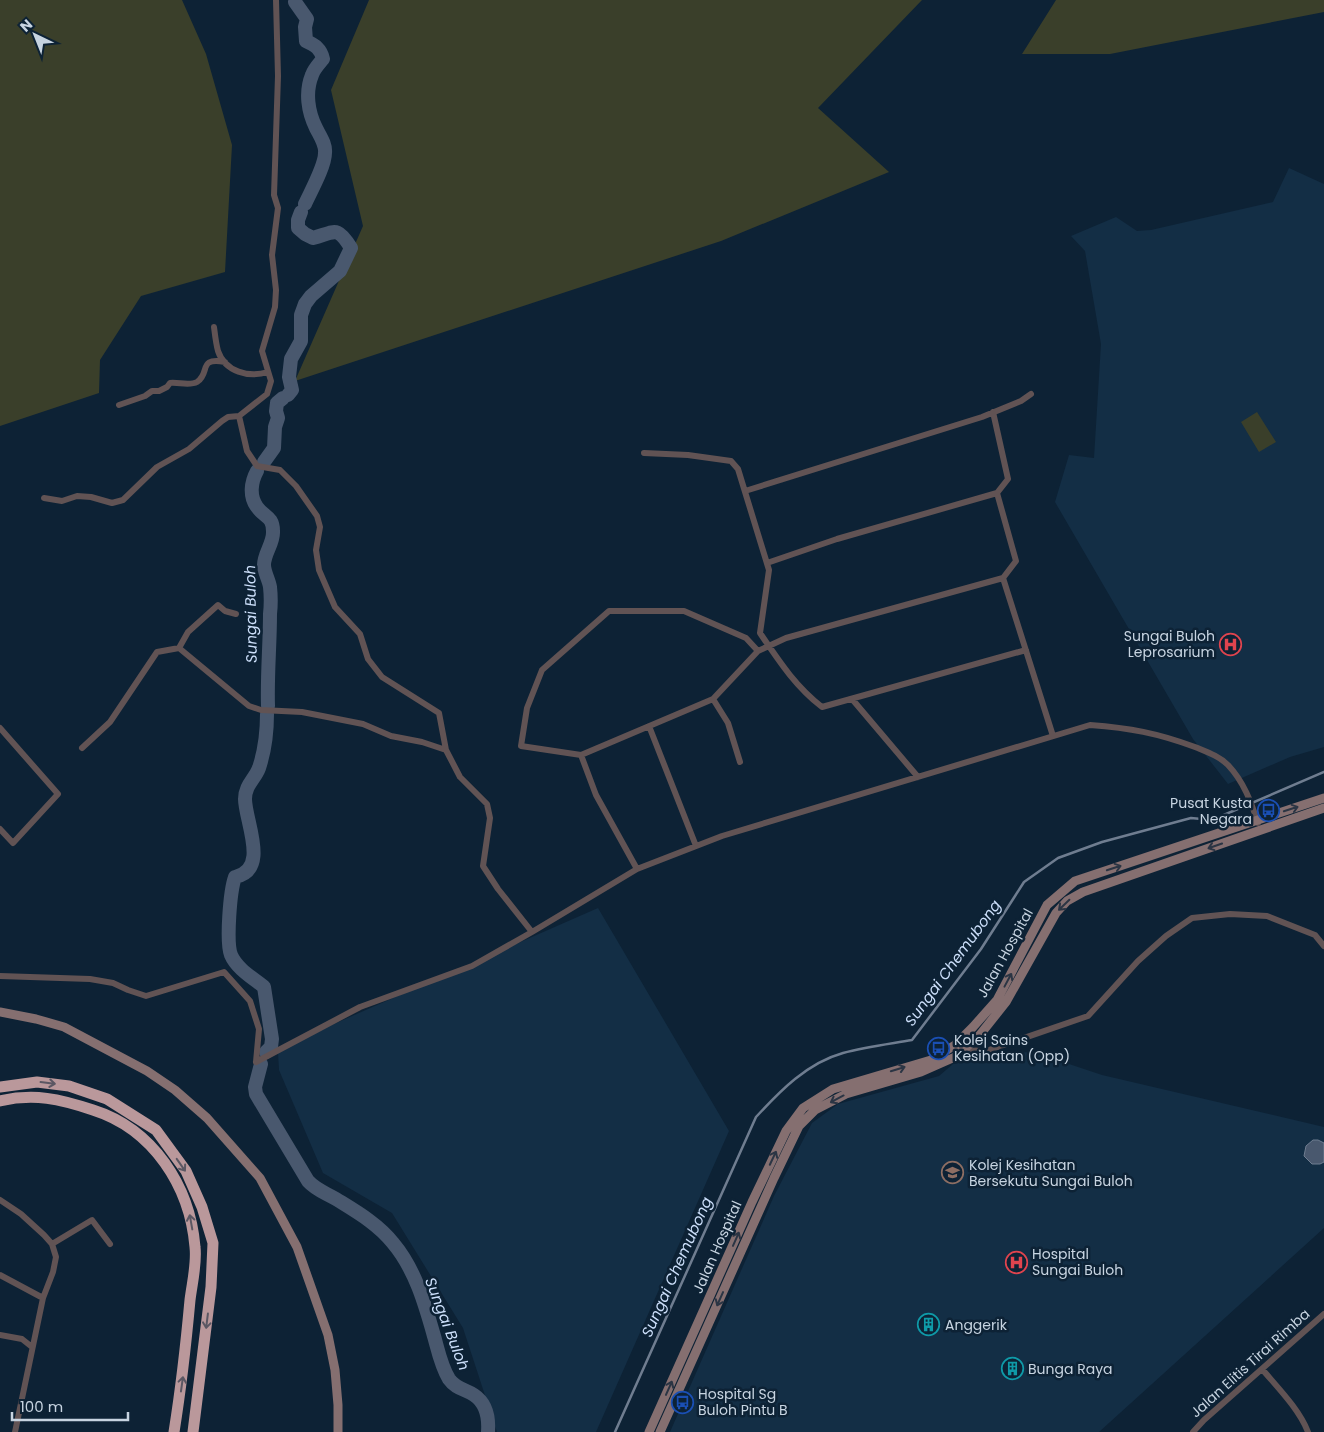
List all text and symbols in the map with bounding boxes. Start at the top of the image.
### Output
north arrow [10,10,60,60]
text: N [15,15,37,36]
water label: Sungai Buloh [239,565,262,663]
place label: Sungai Buloh Leprosarium [1124,626,1215,662]
hospital icon: Sungai Buloh Leprosarium [1219,632,1243,656]
place label: Pusat Kusta Negara [1170,793,1252,829]
bus stop icon: Pusat Kusta Negara [1256,799,1280,823]
one-way arrow [1282,804,1298,814]
one-way arrow [1207,841,1223,851]
one-way arrow [1105,863,1121,873]
water label: Sungai Chemubong [900,895,1006,1030]
one-way arrow [1058,899,1071,911]
street label: Jalan Hospital [972,905,1038,1001]
one-way arrow [1004,973,1013,988]
place label: Kolej Sains Kesihatan (Opp) [954,1030,1070,1066]
bus stop icon: Kolej Sains Kesihatan (Opp) [926,1036,950,1060]
one-way arrow [890,1064,906,1074]
one-way arrow [40,1078,56,1088]
one-way arrow [829,1094,844,1104]
one-way arrow [769,1151,778,1166]
place label: Kolej Kesihatan Bersekutu Sungai Buloh [969,1155,1133,1191]
one-way arrow [176,1158,186,1172]
school or university icon: Kolej Kesihatan Bersekutu Sungai Buloh [941,1161,965,1185]
water label: Sungai Chemubong [636,1193,717,1340]
street label: Jalan Hospital [688,1198,746,1296]
one-way arrow [186,1215,196,1231]
one-way arrow [731,1232,741,1247]
place label: Hospital Sungai Buloh [1032,1244,1123,1280]
hospital icon: Hospital Sungai Buloh [1004,1250,1028,1274]
water label: Sungai Buloh [420,1274,475,1373]
one-way arrow [715,1291,725,1306]
street label: Jalan Elitis Tirai Rimba [1186,1304,1314,1422]
one-way arrow [202,1313,212,1329]
building icon: Anggerik [917,1313,941,1337]
place label: Anggerik [945,1315,1008,1335]
building icon: Bunga Raya [1000,1357,1024,1381]
place label: Bunga Raya [1028,1359,1113,1379]
one-way arrow [177,1376,187,1392]
one-way arrow [665,1381,675,1396]
place label: Hospital Sg Buloh Pintu B [698,1384,788,1420]
scale bar [12,1390,129,1422]
bus stop icon: Hospital Sg Buloh Pintu B [670,1390,694,1414]
text: 100 m [20,1396,63,1417]

